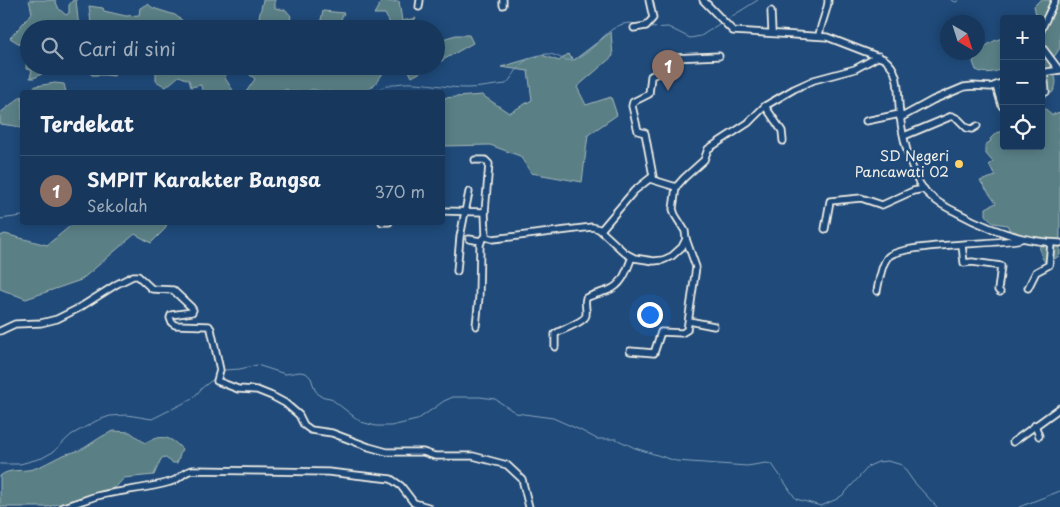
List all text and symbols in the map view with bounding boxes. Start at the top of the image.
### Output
north arrow [940,15,985,60]
map controls [1000,15,1045,150]
button: + [1000,15,1045,60]
search box [20,20,445,75]
icon: search [38,34,66,62]
text: Cari di sini [78,34,176,62]
pin: 1 [652,50,684,91]
button: − [1000,60,1045,105]
button: locate [1000,105,1045,150]
text: Terdekat [40,107,134,139]
place label: SD Negeri Pancawati 02 [855,145,949,182]
marker: SD Negeri Pancawati 02 [953,158,965,170]
text: SMPIT Karakter Bangsa [87,165,321,193]
text: 1 [52,179,60,203]
text: 370 m [375,179,425,203]
text: Sekolah [87,193,148,217]
your location [637,302,663,328]

